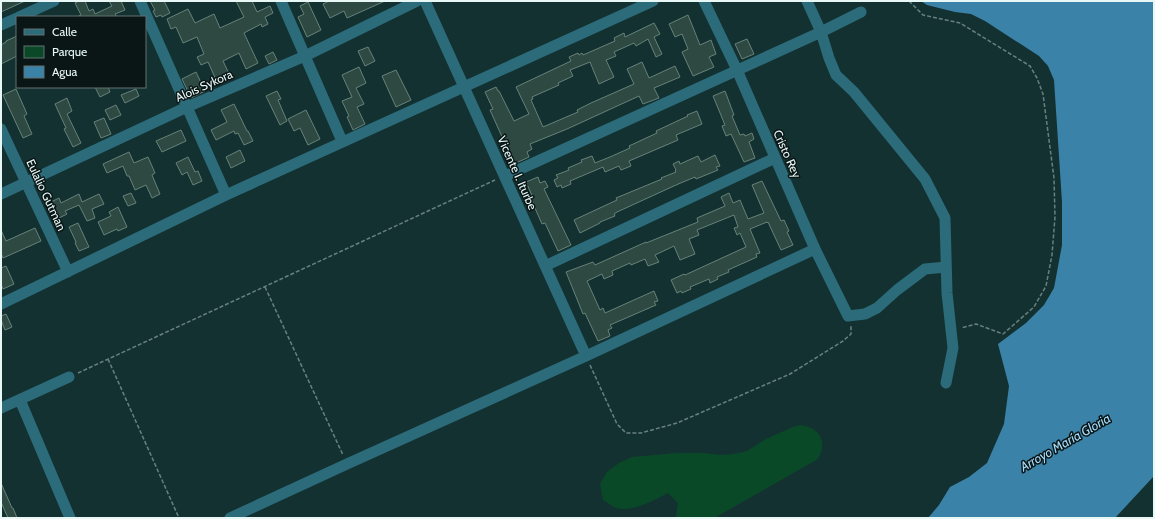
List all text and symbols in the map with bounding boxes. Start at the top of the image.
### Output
legend [16,16,146,88]
text: Calle [52,24,77,39]
text: Parque [52,44,87,59]
text: Agua [52,64,78,79]
street label: Alois Sykora [173,66,235,105]
street label: Cristo Rey [770,127,805,180]
street label: Vicente I. Iturbe [494,133,540,212]
street label: Eulalio Gutman [23,157,70,233]
water label: Arroyo María Gloria [1016,410,1113,475]

